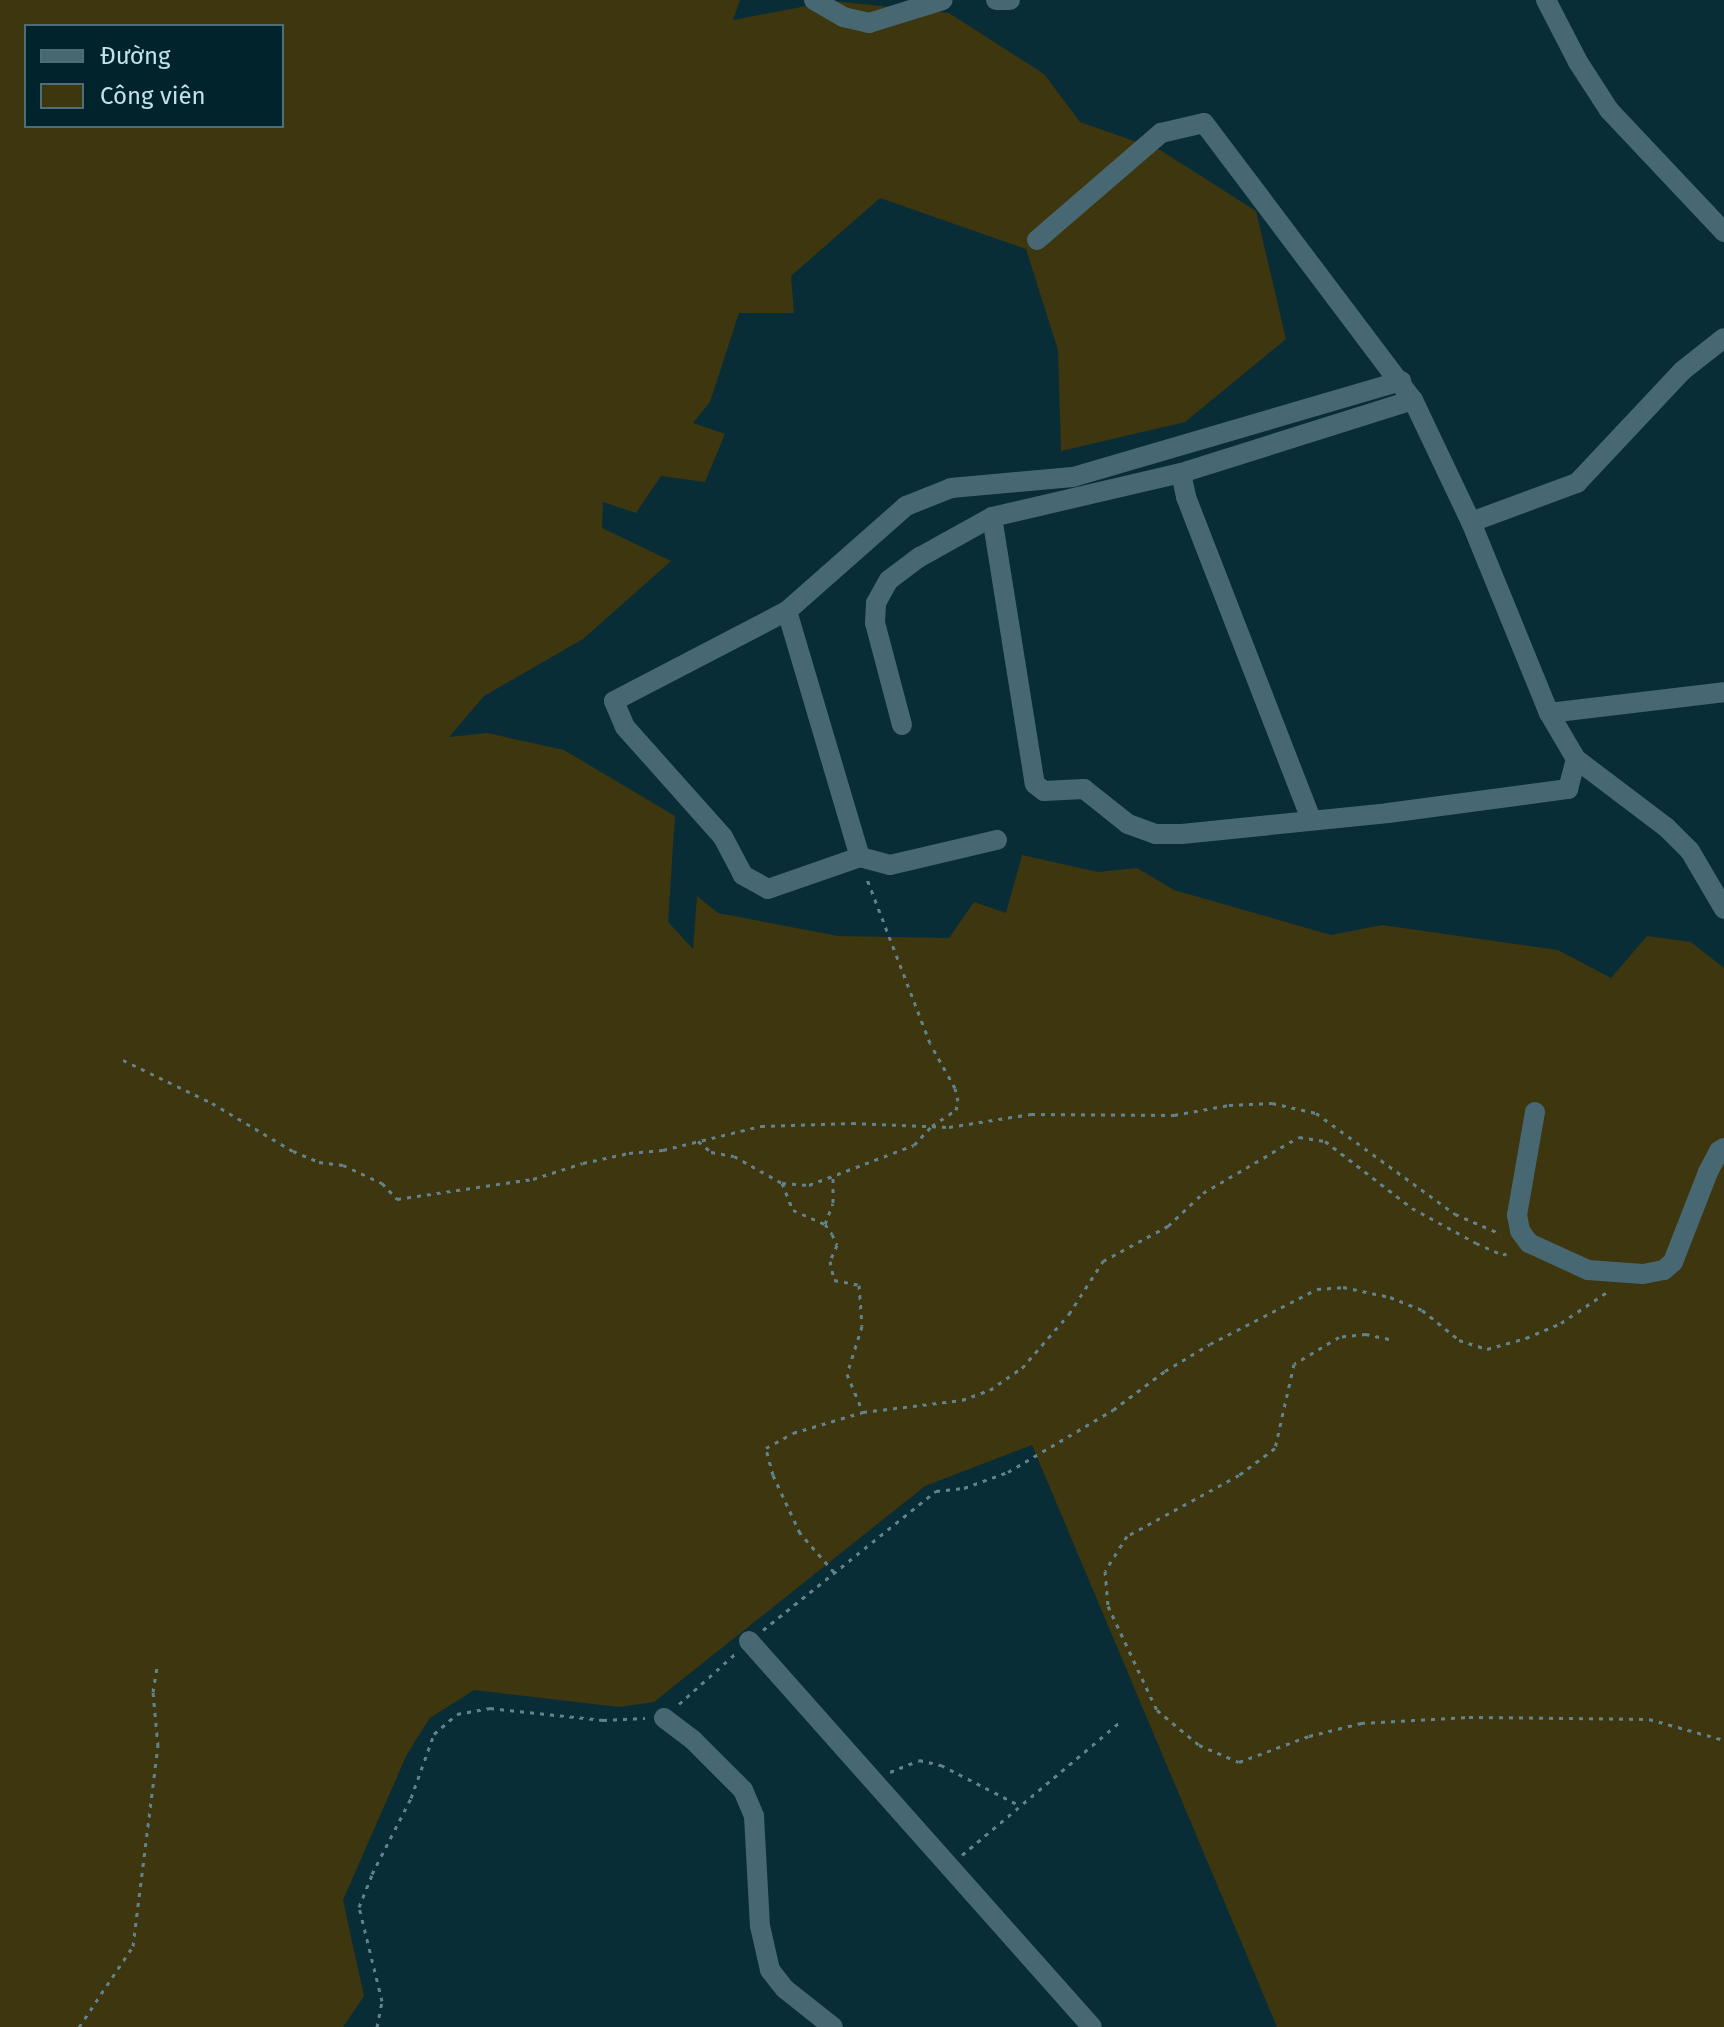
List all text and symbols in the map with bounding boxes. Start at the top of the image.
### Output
legend [24,24,284,128]
text: Đường [100,42,171,70]
text: Công viên [100,82,206,110]

